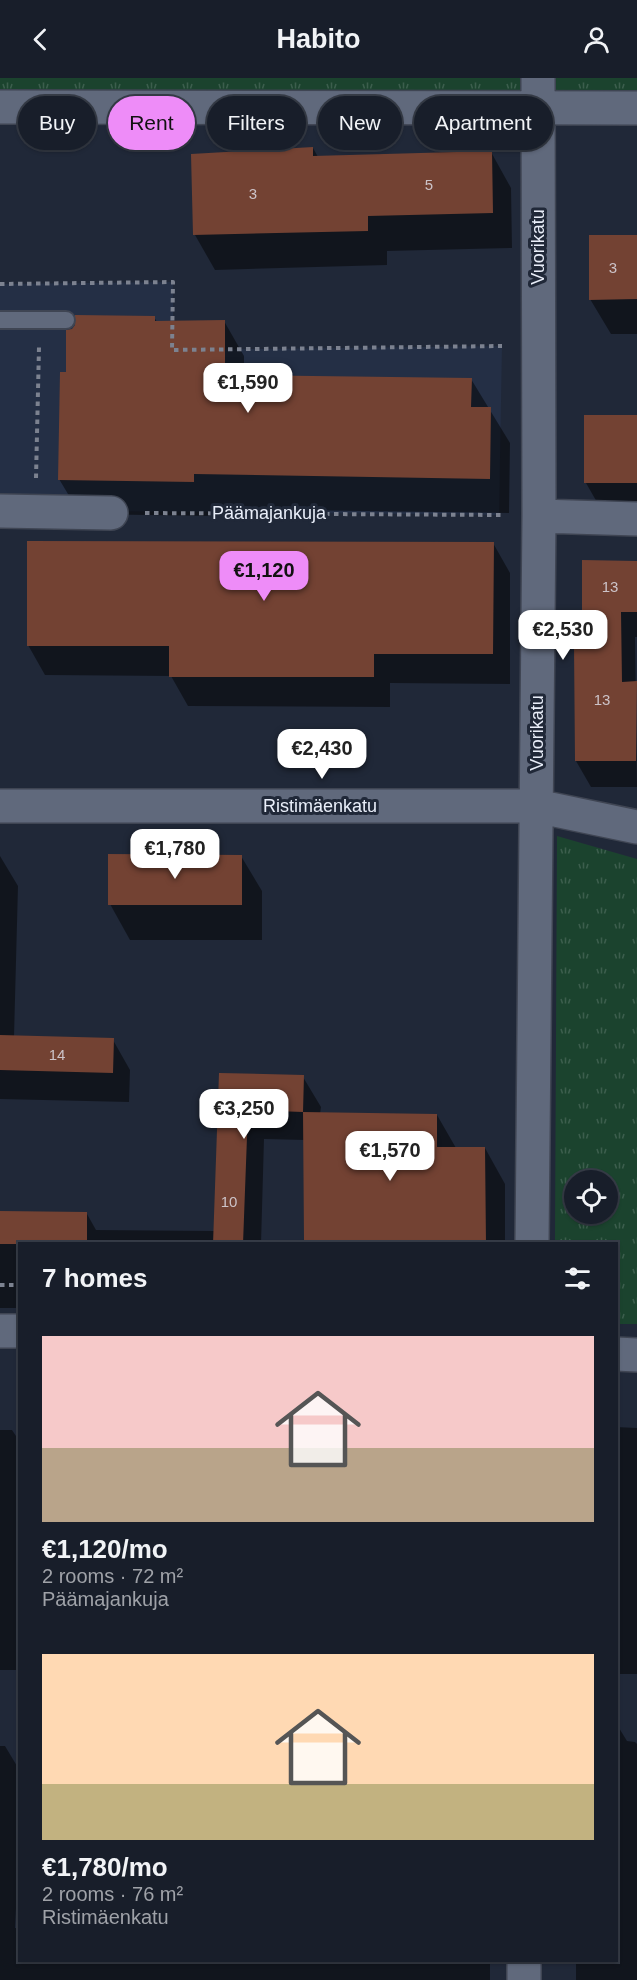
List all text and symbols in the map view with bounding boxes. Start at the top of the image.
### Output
icon: back [24,23,57,56]
icon: person [580,23,613,56]
text: Habito [277,24,361,54]
chip: Buy [18,96,96,150]
chip: Rent [108,96,195,150]
chip: Filters [207,96,306,150]
chip: New [318,96,402,150]
chip: Apartment [414,96,553,150]
house number: 5 [425,176,433,193]
house number: 3 [249,185,257,202]
street label: Vuorikatu [528,209,548,285]
house number: 3 [609,259,617,276]
pin: €1,590 [199,363,297,414]
text: €1,590 [217,371,279,393]
street label: Päämajankuja [212,503,327,523]
pin: €1,120 [215,551,313,602]
text: €1,120 [233,559,295,581]
house number: 13 [602,578,618,595]
pin: €2,530 [514,610,612,661]
text: €2,530 [532,618,594,640]
house number: 13 [594,691,610,708]
street label: Vuorikatu [527,695,547,771]
pin: €2,430 [273,729,371,780]
text: €2,430 [291,737,353,759]
street label: Ristimäenkatu [263,796,377,816]
pin: €1,780 [126,829,224,880]
text: €1,780 [144,837,206,859]
house number: 14 [49,1046,65,1063]
pin: €3,250 [195,1089,293,1140]
text: €3,250 [213,1097,275,1119]
pin: €1,570 [341,1131,439,1182]
text: €1,570 [359,1139,421,1161]
map controls [564,1170,618,1224]
button: locate [564,1170,618,1224]
house number: 10 [221,1193,237,1210]
icon: filters [561,1262,594,1295]
text: 7 homes [42,1263,148,1293]
icon: home [264,1375,372,1483]
text: €1,120/mo [42,1534,168,1564]
text: 2 rooms · 72 m² [42,1565,183,1587]
text: Päämajankuja [42,1588,169,1610]
icon: home [264,1693,372,1801]
text: €1,780/mo [42,1852,168,1882]
text: 2 rooms · 76 m² [42,1883,183,1905]
text: Ristimäenkatu [42,1906,169,1928]

